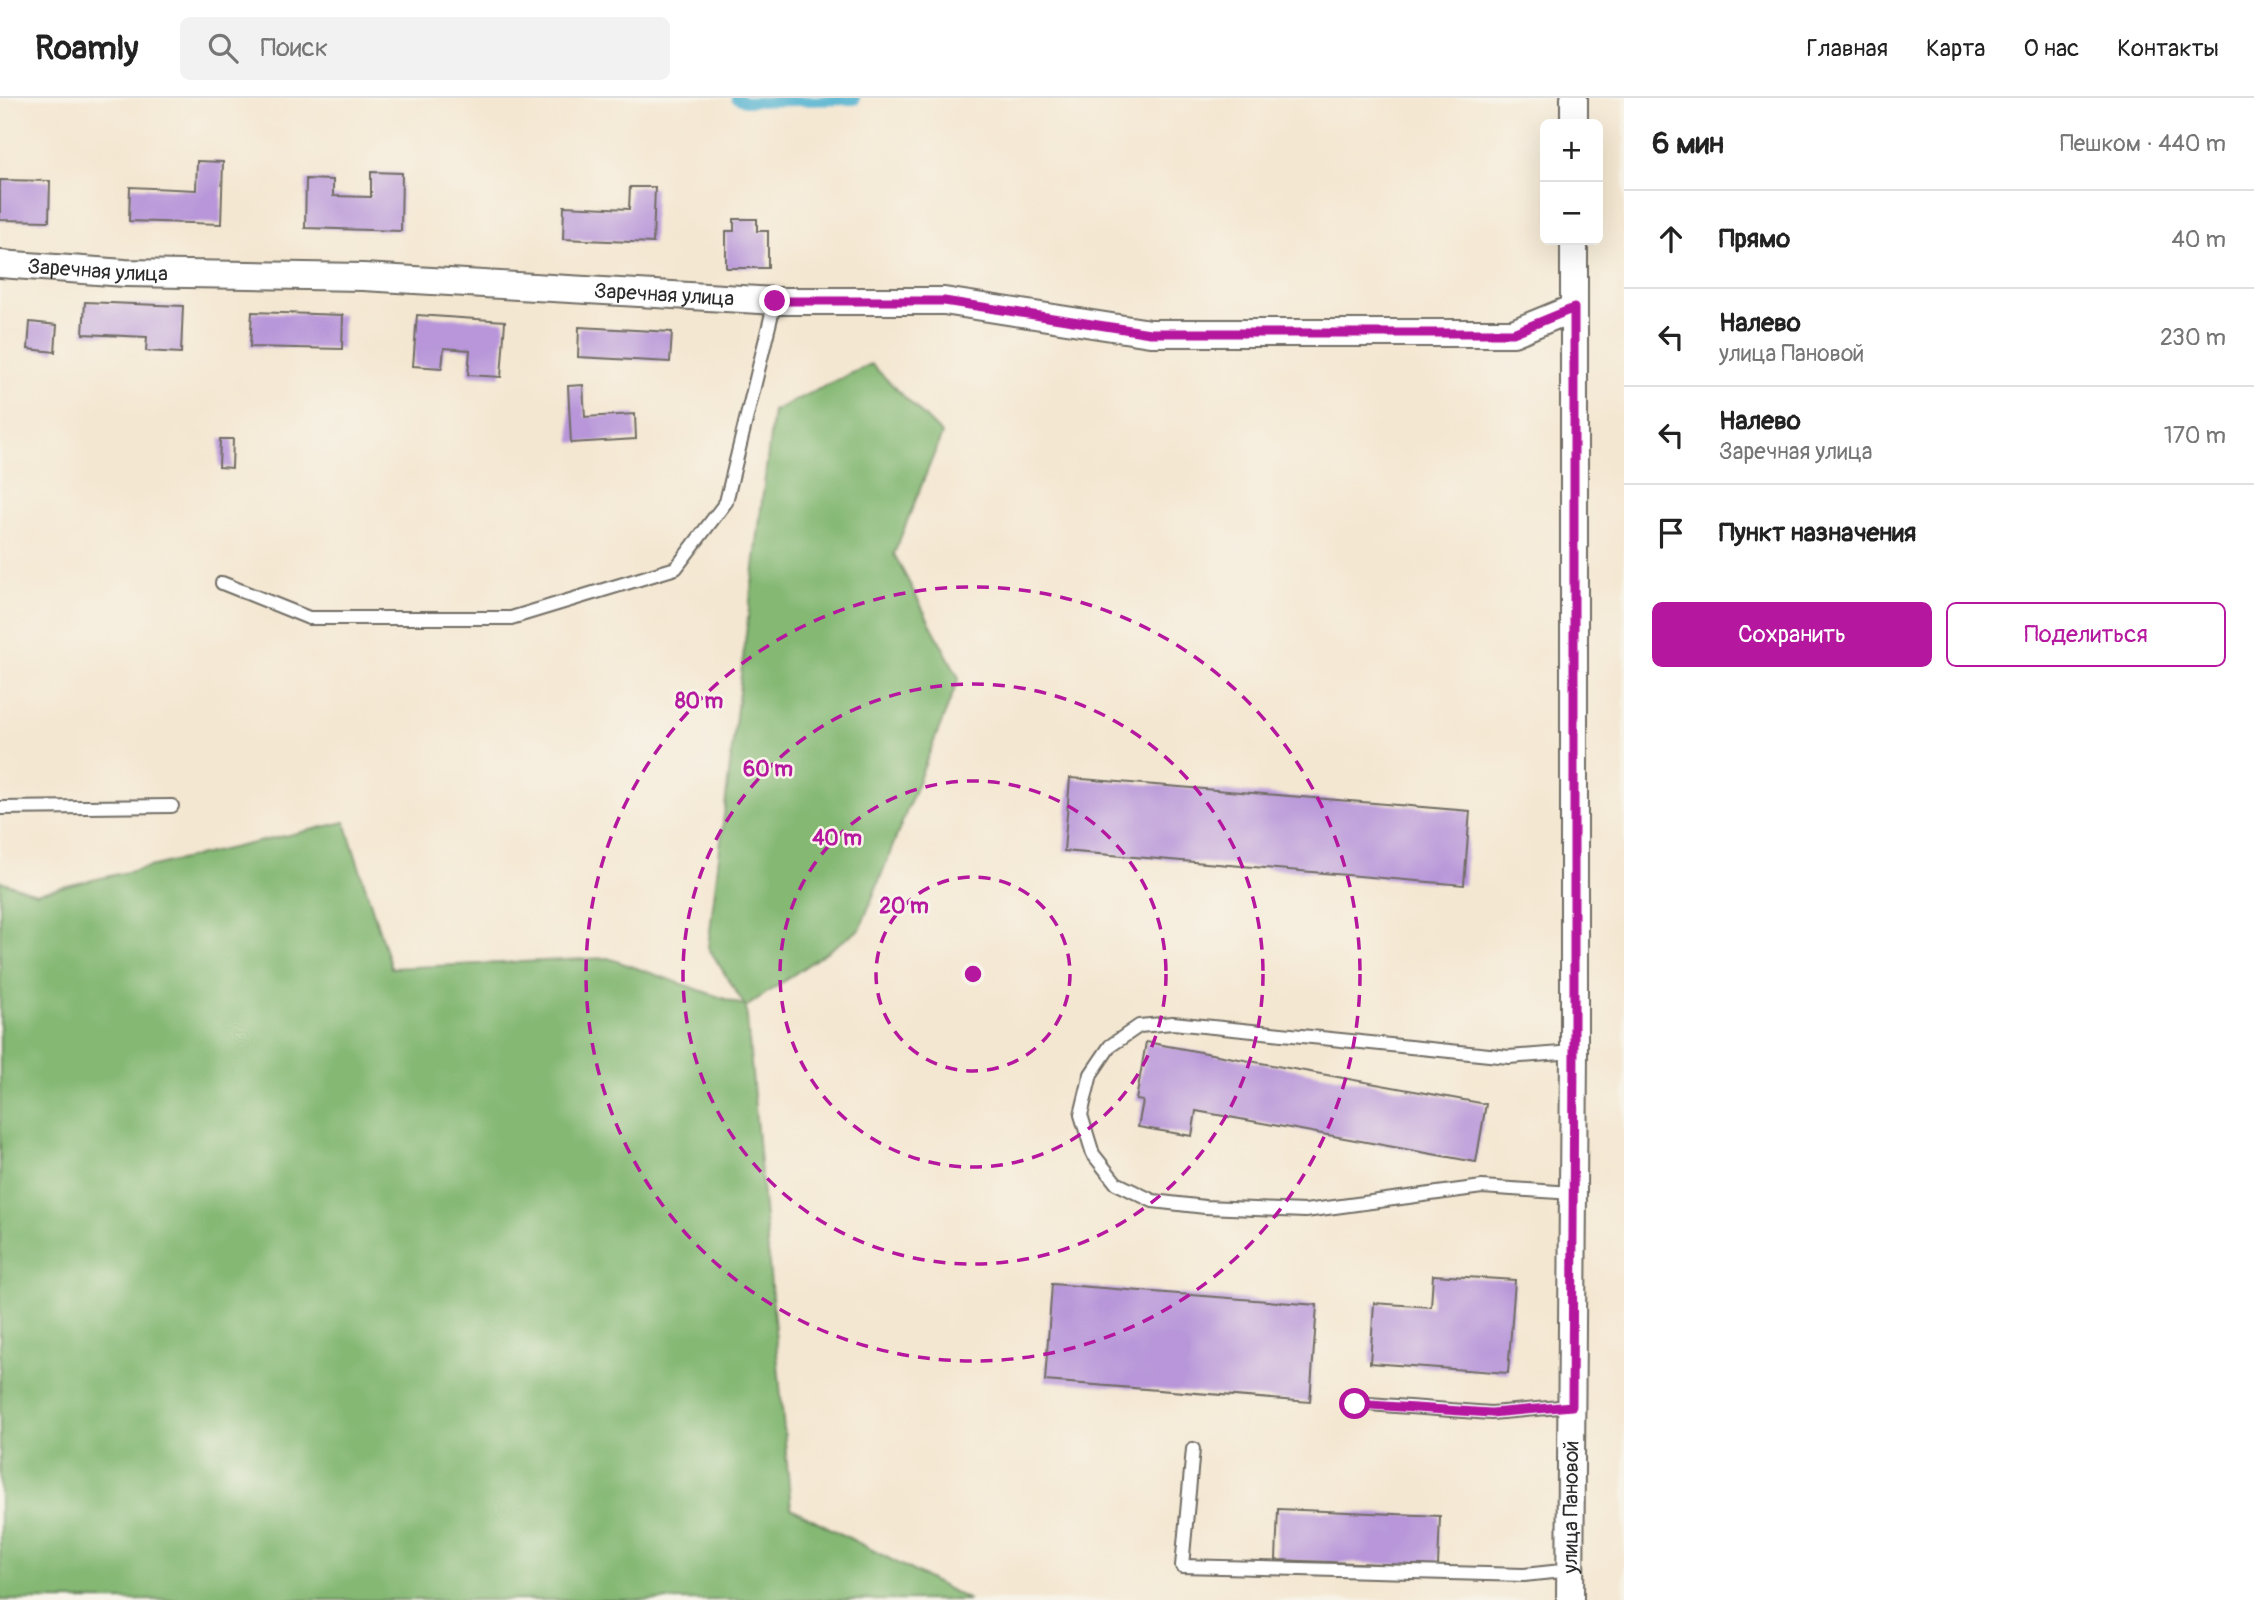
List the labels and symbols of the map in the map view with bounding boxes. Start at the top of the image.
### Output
street label: Заречная улица [27,253,168,287]
street label: Заречная улица [593,277,735,312]
route end [759,285,790,316]
text: 80 m [675,688,723,715]
text: 60 m [743,756,793,783]
text: 40 m [812,825,862,852]
text: 20 m [879,893,929,920]
centre of rings [961,962,985,986]
route start [1339,1388,1370,1419]
street label: улица Пановой [1557,1441,1585,1574]

